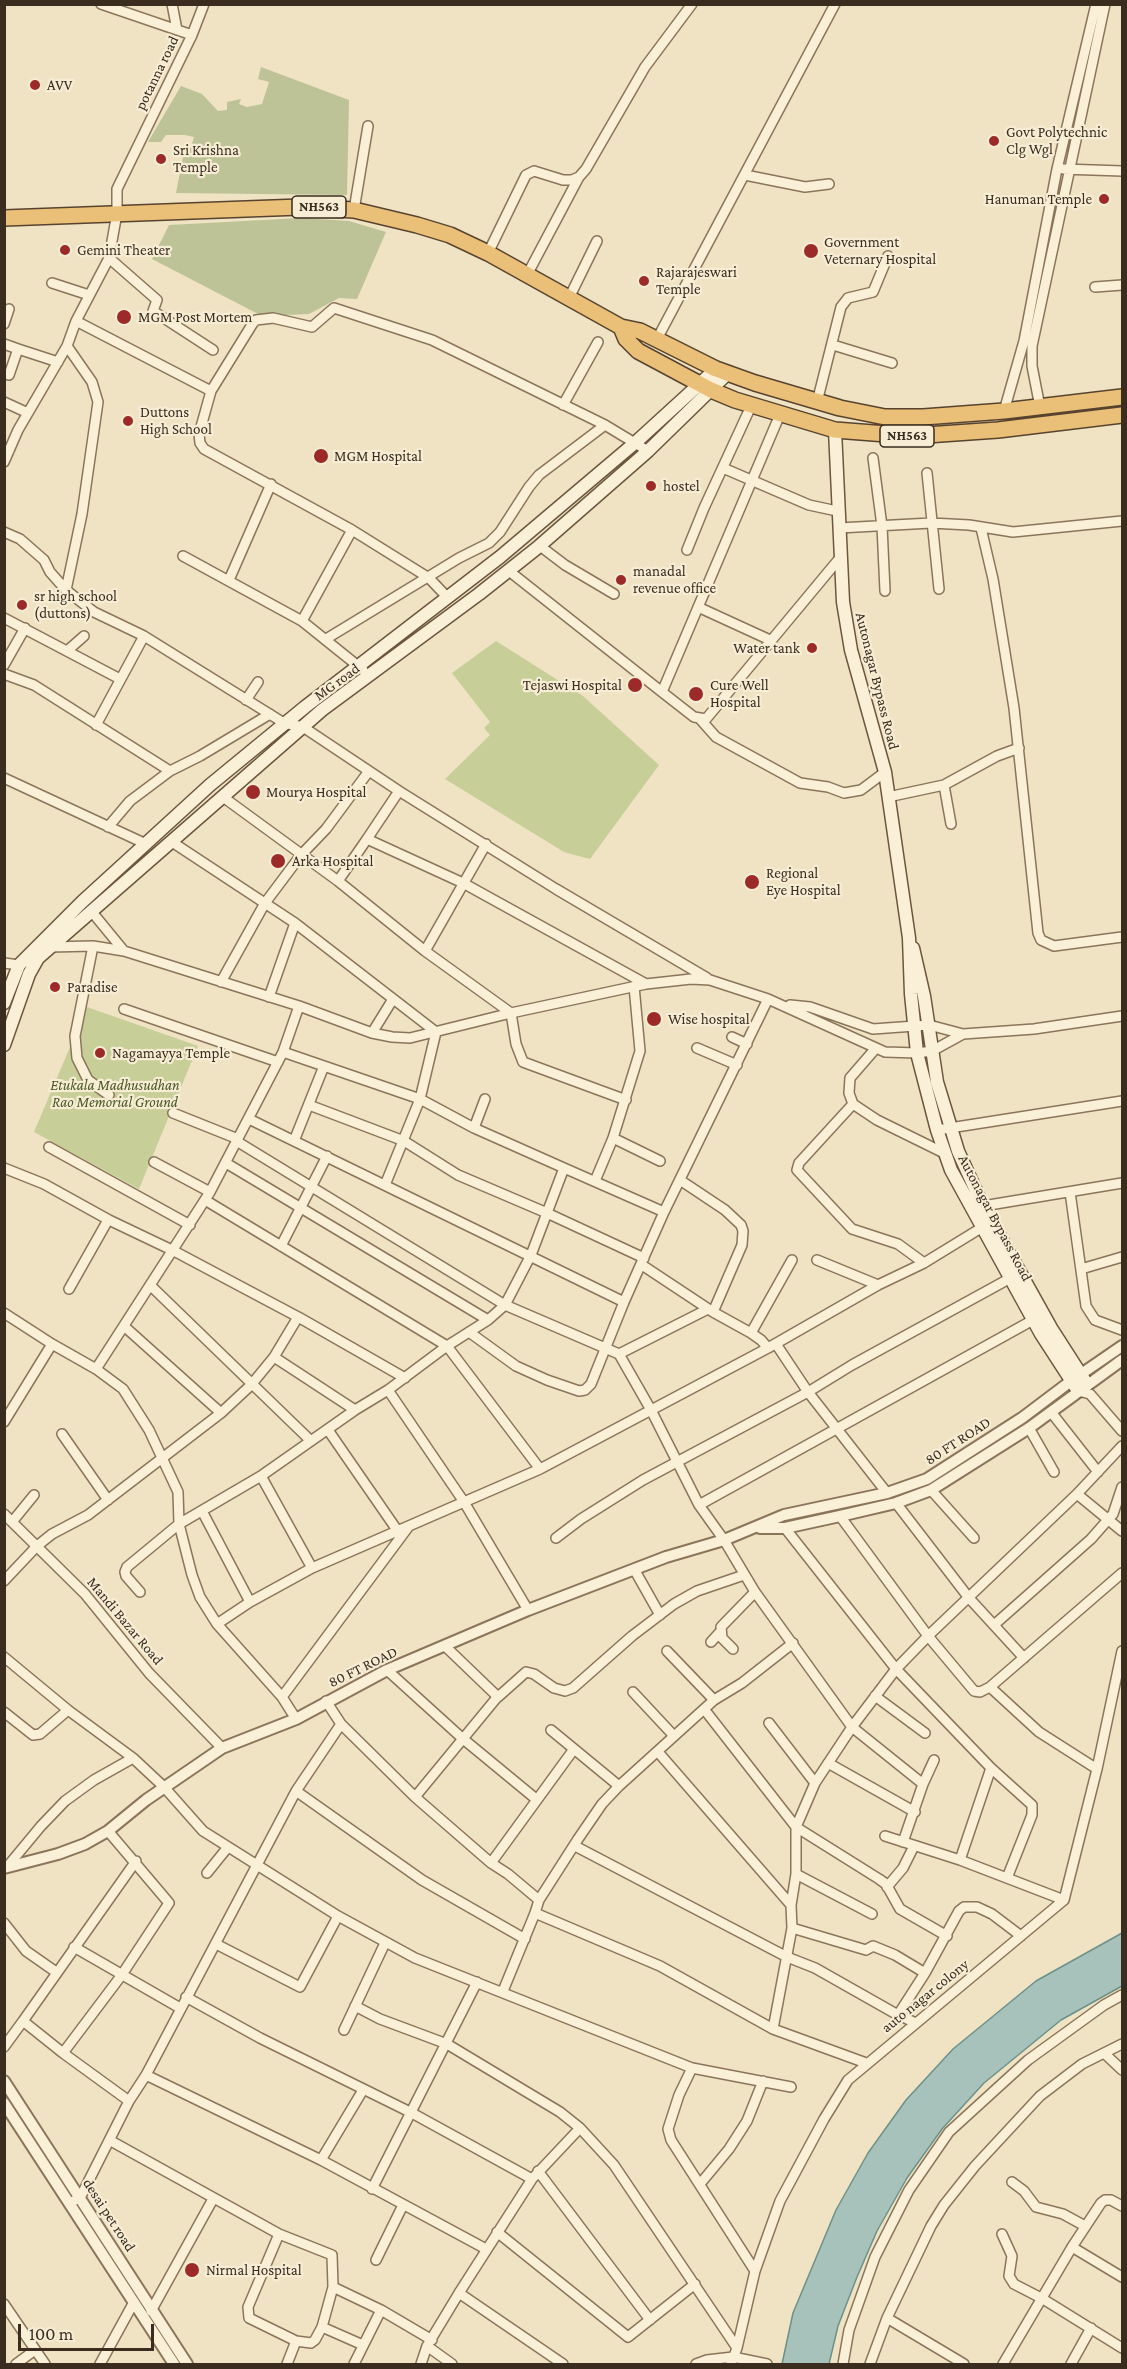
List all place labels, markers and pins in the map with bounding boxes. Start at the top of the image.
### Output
place label: AVV [47,76,72,94]
marker: AVV [28,78,42,92]
place label: Govt Polytechnic Clg Wgl [1006,123,1107,158]
marker: Govt Polytechnic Clg Wgl [987,134,1001,148]
place label: Sri Krishna Temple [173,141,239,176]
marker: Sri Krishna Temple [154,152,168,166]
place label: Hanuman Temple [985,190,1092,208]
marker: Hanuman Temple [1097,192,1111,206]
place label: Government Veternary Hospital [824,233,936,268]
place label: Gemini Theater [77,241,170,259]
marker: Government Veternary Hospital [802,242,820,260]
marker: Gemini Theater [58,243,72,257]
place label: Rajarajeswari Temple [656,263,737,298]
marker: Rajarajeswari Temple [637,274,651,288]
marker: MGM Post Mortem [115,308,133,326]
place label: MGM Post Mortem [138,308,252,326]
place label: Duttons High School [140,403,212,438]
marker: Duttons High School [121,414,135,428]
marker: MGM Hospital [312,447,330,465]
place label: MGM Hospital [334,447,422,465]
place label: hostel [663,477,700,495]
marker: hostel [644,479,658,493]
place label: manadal revenue office [633,562,716,597]
marker: manadal revenue office [614,573,628,587]
place label: sr high school (duttons) [34,587,117,622]
marker: sr high school (duttons) [15,598,29,612]
place label: Water tank [733,639,800,657]
marker: Water tank [805,641,819,655]
place label: Tejaswi Hospital [523,676,622,694]
marker: Tejaswi Hospital [626,676,644,694]
place label: Cure Well Hospital [710,676,769,711]
marker: Cure Well Hospital [687,685,705,703]
marker: Mourya Hospital [244,783,262,801]
place label: Mourya Hospital [266,783,367,801]
marker: Arka Hospital [269,852,287,870]
place label: Arka Hospital [292,852,373,870]
place label: Regional Eye Hospital [766,864,841,899]
marker: Regional Eye Hospital [743,873,761,891]
place label: Paradise [67,978,118,996]
marker: Paradise [48,980,62,994]
marker: Wise hospital [645,1010,663,1028]
place label: Wise hospital [668,1010,750,1028]
place label: Nagamayya Temple [112,1044,230,1062]
marker: Nagamayya Temple [93,1046,107,1060]
marker: Nirmal Hospital [183,2261,201,2279]
place label: Nirmal Hospital [206,2261,302,2279]

